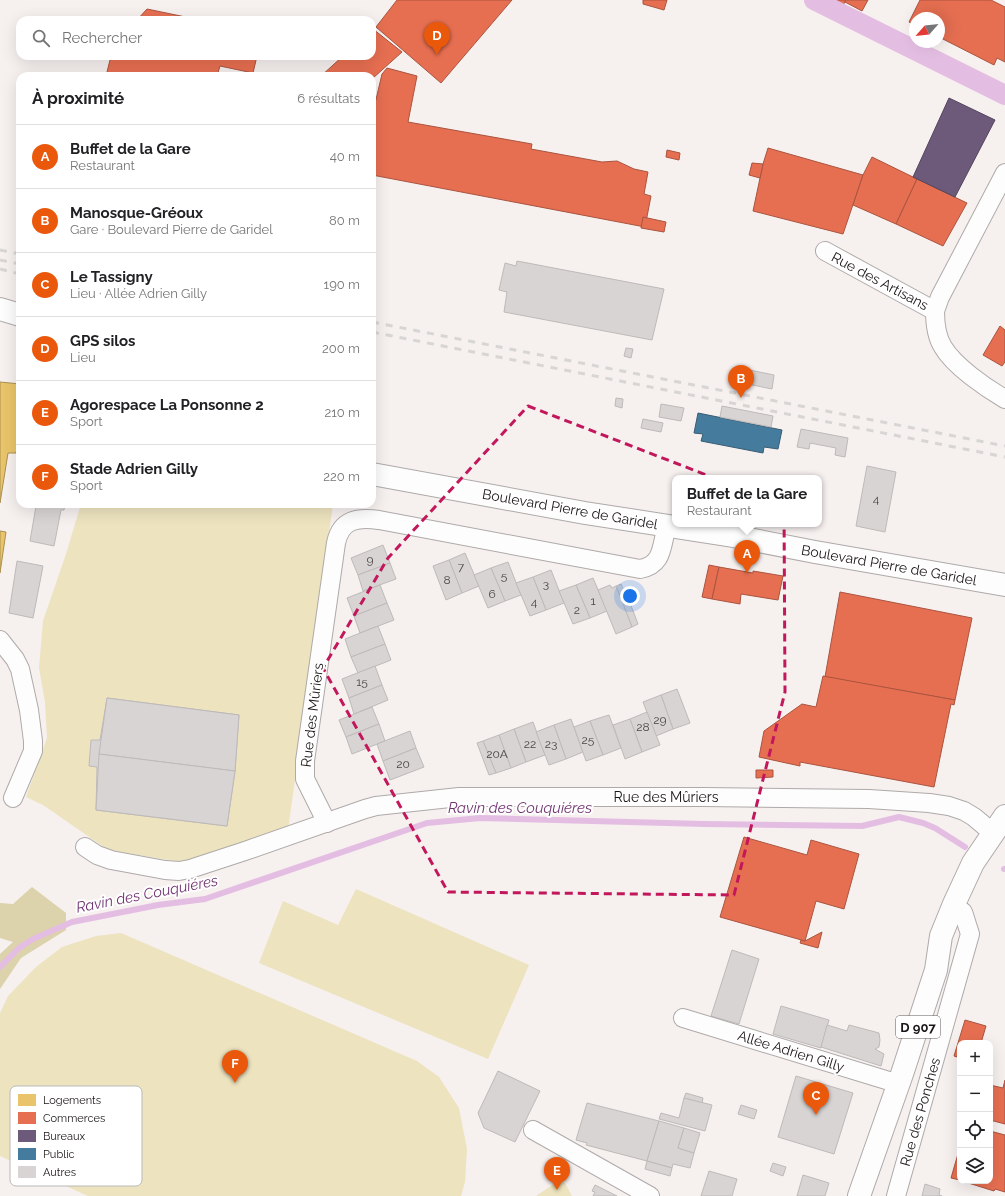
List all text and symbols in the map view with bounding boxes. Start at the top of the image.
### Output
north arrow [909,12,945,48]
search box [16,16,376,60]
pin: D [424,22,450,55]
icon: search [30,27,52,49]
text: Rechercher [62,29,142,47]
text: À proximité [32,88,124,108]
text: 6 résultats [297,91,360,106]
text: Buffet de la Gare [70,140,191,158]
text: A [41,149,49,164]
text: 40 m [330,149,360,164]
text: Restaurant [70,158,135,173]
text: Manosque-Gréoux [70,204,203,222]
text: B [41,213,49,228]
text: 80 m [329,213,360,228]
text: Gare · Boulevard Pierre de Garidel [70,222,273,237]
street label: Rue des Artisans [829,249,931,313]
text: Le Tassigny [70,268,153,286]
text: C [41,277,49,292]
text: 190 m [324,277,360,292]
text: Lieu · Allée Adrien Gilly [70,286,207,301]
text: GPS silos [70,332,136,350]
text: D [40,341,50,356]
text: 200 m [322,341,360,356]
text: Lieu [70,350,96,365]
pin: B [728,365,754,398]
text: Agorespace La Ponsonne 2 [70,396,264,414]
text: E [41,405,49,420]
text: 210 m [324,405,360,420]
text: Sport [70,414,103,429]
text: Stade Adrien Gilly [70,460,198,478]
text: F [41,469,49,484]
text: 220 m [323,469,360,484]
popup [672,475,822,527]
text: Sport [70,478,103,493]
text: Buffet de la Gare [687,485,807,503]
street label: Boulevard Pierre de Garidel [481,486,659,532]
house number: 4 [873,492,880,506]
text: Restaurant [687,503,752,518]
pin: A [734,540,760,573]
street label: Boulevard Pierre de Garidel [800,542,978,588]
house number: 9 [366,553,374,567]
house number: 7 [458,560,465,574]
house number: 5 [501,569,508,583]
house number: 8 [443,573,451,587]
house number: 3 [543,577,549,591]
your location [620,586,640,606]
house number: 6 [488,587,496,601]
house number: 1 [590,594,596,608]
house number: 4 [531,595,538,609]
house number: 2 [574,603,580,617]
street label: Rue des Mûriers [298,662,326,768]
house number: 15 [356,675,368,689]
house number: 29 [653,713,667,727]
house number: 28 [636,720,650,734]
house number: 25 [582,733,595,747]
house number: 22 [524,737,536,751]
house number: 23 [545,737,557,751]
house number: 20A [486,747,508,761]
house number: 20 [396,757,410,771]
street label: Rue des Mûriers [614,789,719,805]
water label: Ravin des Couquiéres [448,799,592,817]
water label: Ravin des Couquiéres [75,871,219,917]
road number: D 907 [896,1016,940,1038]
street label: Allée Adrien Gilly [736,1027,847,1075]
map controls [957,1040,993,1184]
button: + [957,1040,993,1076]
pin: F [222,1050,248,1083]
street label: Rue des Ponches [897,1056,943,1168]
button: − [957,1076,993,1112]
pin: C [803,1082,829,1115]
legend [10,1086,142,1186]
text: Logements [43,1094,101,1107]
text: Commerces [43,1112,105,1125]
button: locate [957,1112,993,1148]
text: Bureaux [43,1130,86,1143]
text: Public [43,1148,75,1161]
button: layers [957,1148,993,1184]
pin: E [544,1157,570,1190]
text: Autres [43,1166,76,1179]

